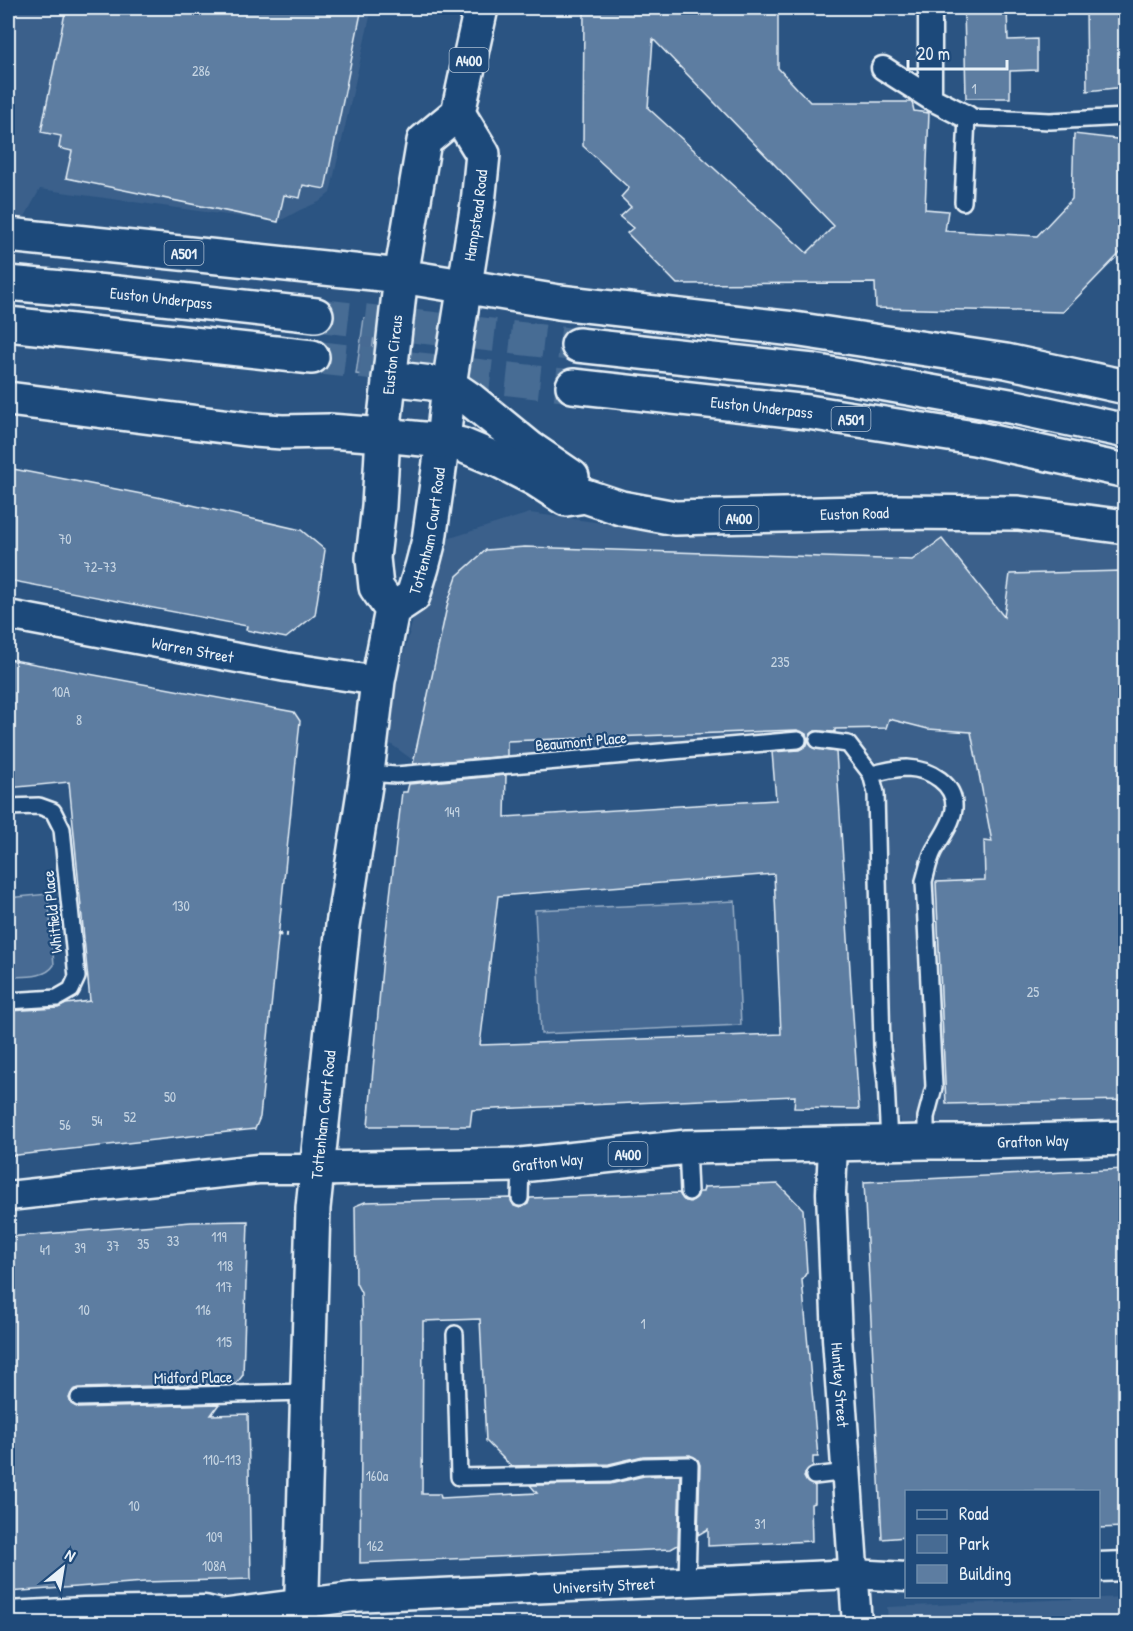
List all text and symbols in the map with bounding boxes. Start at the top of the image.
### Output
scale bar [908,33,1007,71]
text: 20 m [917,41,950,66]
road number: A400 [450,48,488,72]
house number: 286 [192,61,211,80]
house number: 1 [971,79,977,98]
street label: Hampstead Road [458,169,492,263]
road number: A501 [164,241,204,265]
street label: Euston Underpass [109,281,214,314]
street label: Euston Circus [377,314,408,395]
street label: Euston Underpass [710,390,815,424]
road number: A501 [832,407,870,431]
street label: Tottenham Court Road [403,466,450,597]
street label: Euston Road [820,501,889,525]
road number: A400 [720,506,758,530]
house number: 70 [58,529,72,548]
house number: 72-73 [84,557,116,576]
street label: Warren Street [150,631,236,668]
house number: 235 [771,652,789,671]
house number: 10A [52,682,70,701]
house number: 8 [76,710,82,729]
street label: Beaumont Place [534,726,628,756]
house number: 149 [444,802,460,821]
street label: Whitfield Place [37,869,67,955]
house number: 130 [172,896,190,915]
house number: 25 [1027,982,1039,1001]
street label: Tottenham Court Road [305,1049,341,1180]
house number: 50 [164,1087,176,1106]
house number: 52 [124,1107,137,1126]
house number: 54 [91,1111,103,1130]
house number: 56 [59,1115,71,1134]
street label: Grafton Way [997,1129,1069,1153]
road number: A400 [608,1142,648,1166]
street label: Grafton Way [512,1147,585,1176]
house number: 119 [211,1227,227,1246]
house number: 33 [167,1231,179,1250]
house number: 35 [137,1234,149,1253]
house number: 37 [106,1236,120,1255]
house number: 39 [74,1238,86,1257]
house number: 41 [40,1240,50,1259]
house number: 118 [217,1256,233,1275]
house number: 117 [215,1277,233,1296]
house number: 10 [78,1300,90,1319]
house number: 116 [195,1300,211,1319]
house number: 1 [640,1314,646,1333]
house number: 115 [216,1332,232,1351]
street label: Huntley Street [826,1342,854,1428]
street label: Midford Place [154,1365,233,1389]
house number: 110-113 [203,1450,241,1469]
house number: 160a [366,1466,389,1485]
legend [905,1490,1100,1598]
house number: 10 [128,1496,140,1515]
text: Road [959,1501,989,1526]
house number: 31 [754,1514,766,1533]
house number: 109 [206,1527,222,1546]
text: Park [959,1531,990,1556]
house number: 162 [366,1536,384,1555]
north arrow [33,1538,93,1598]
text: N [61,1543,80,1567]
house number: 108A [202,1556,226,1575]
text: Building [959,1561,1011,1586]
street label: University Street [553,1572,656,1599]

